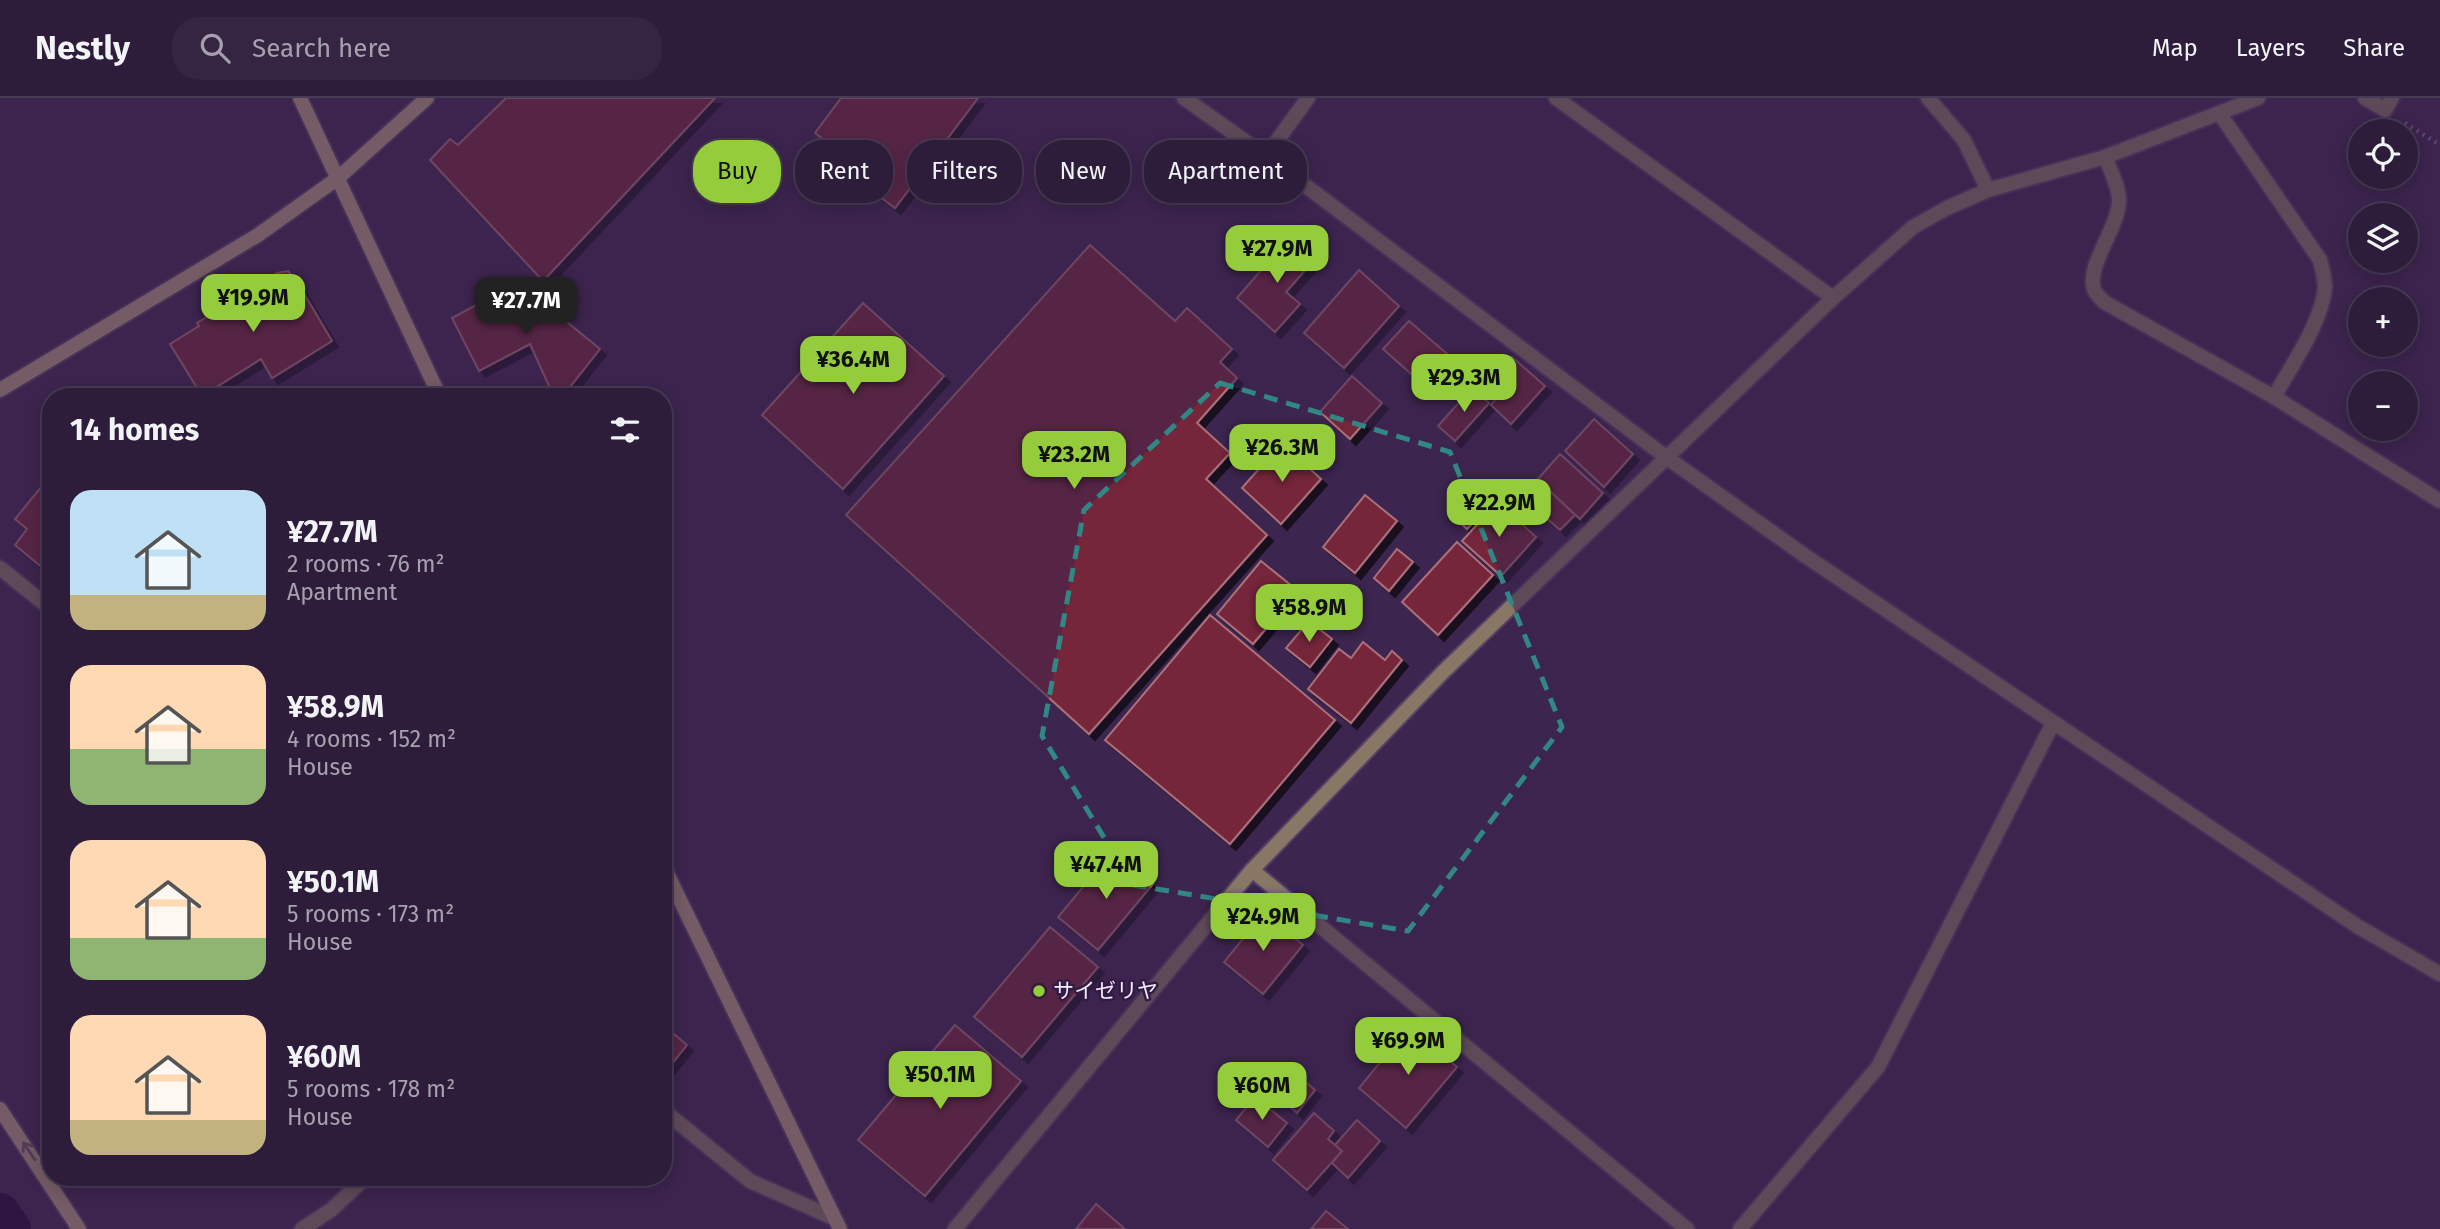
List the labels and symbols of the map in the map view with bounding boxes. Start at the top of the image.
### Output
pin: ¥27.9M [1220,226,1334,285]
pin: ¥19.9M [196,274,310,334]
pin: ¥27.7M [469,278,583,337]
pin: ¥36.4M [796,336,910,396]
pin: ¥29.3M [1407,354,1521,414]
pin: ¥26.3M [1225,424,1339,484]
pin: ¥23.2M [1017,432,1131,491]
pin: ¥22.9M [1442,480,1556,539]
pin: ¥58.9M [1252,584,1366,644]
pin: ¥47.4M [1049,842,1163,901]
pin: ¥24.9M [1206,894,1320,953]
place label: サイゼリヤ [1053,978,1158,1004]
marker: サイゼリヤ [1031,983,1047,999]
pin: ¥69.9M [1351,1018,1465,1077]
pin: ¥50.1M [883,1052,997,1111]
pin: ¥60M [1221,1062,1303,1122]
one-way arrow [21,1142,36,1161]

